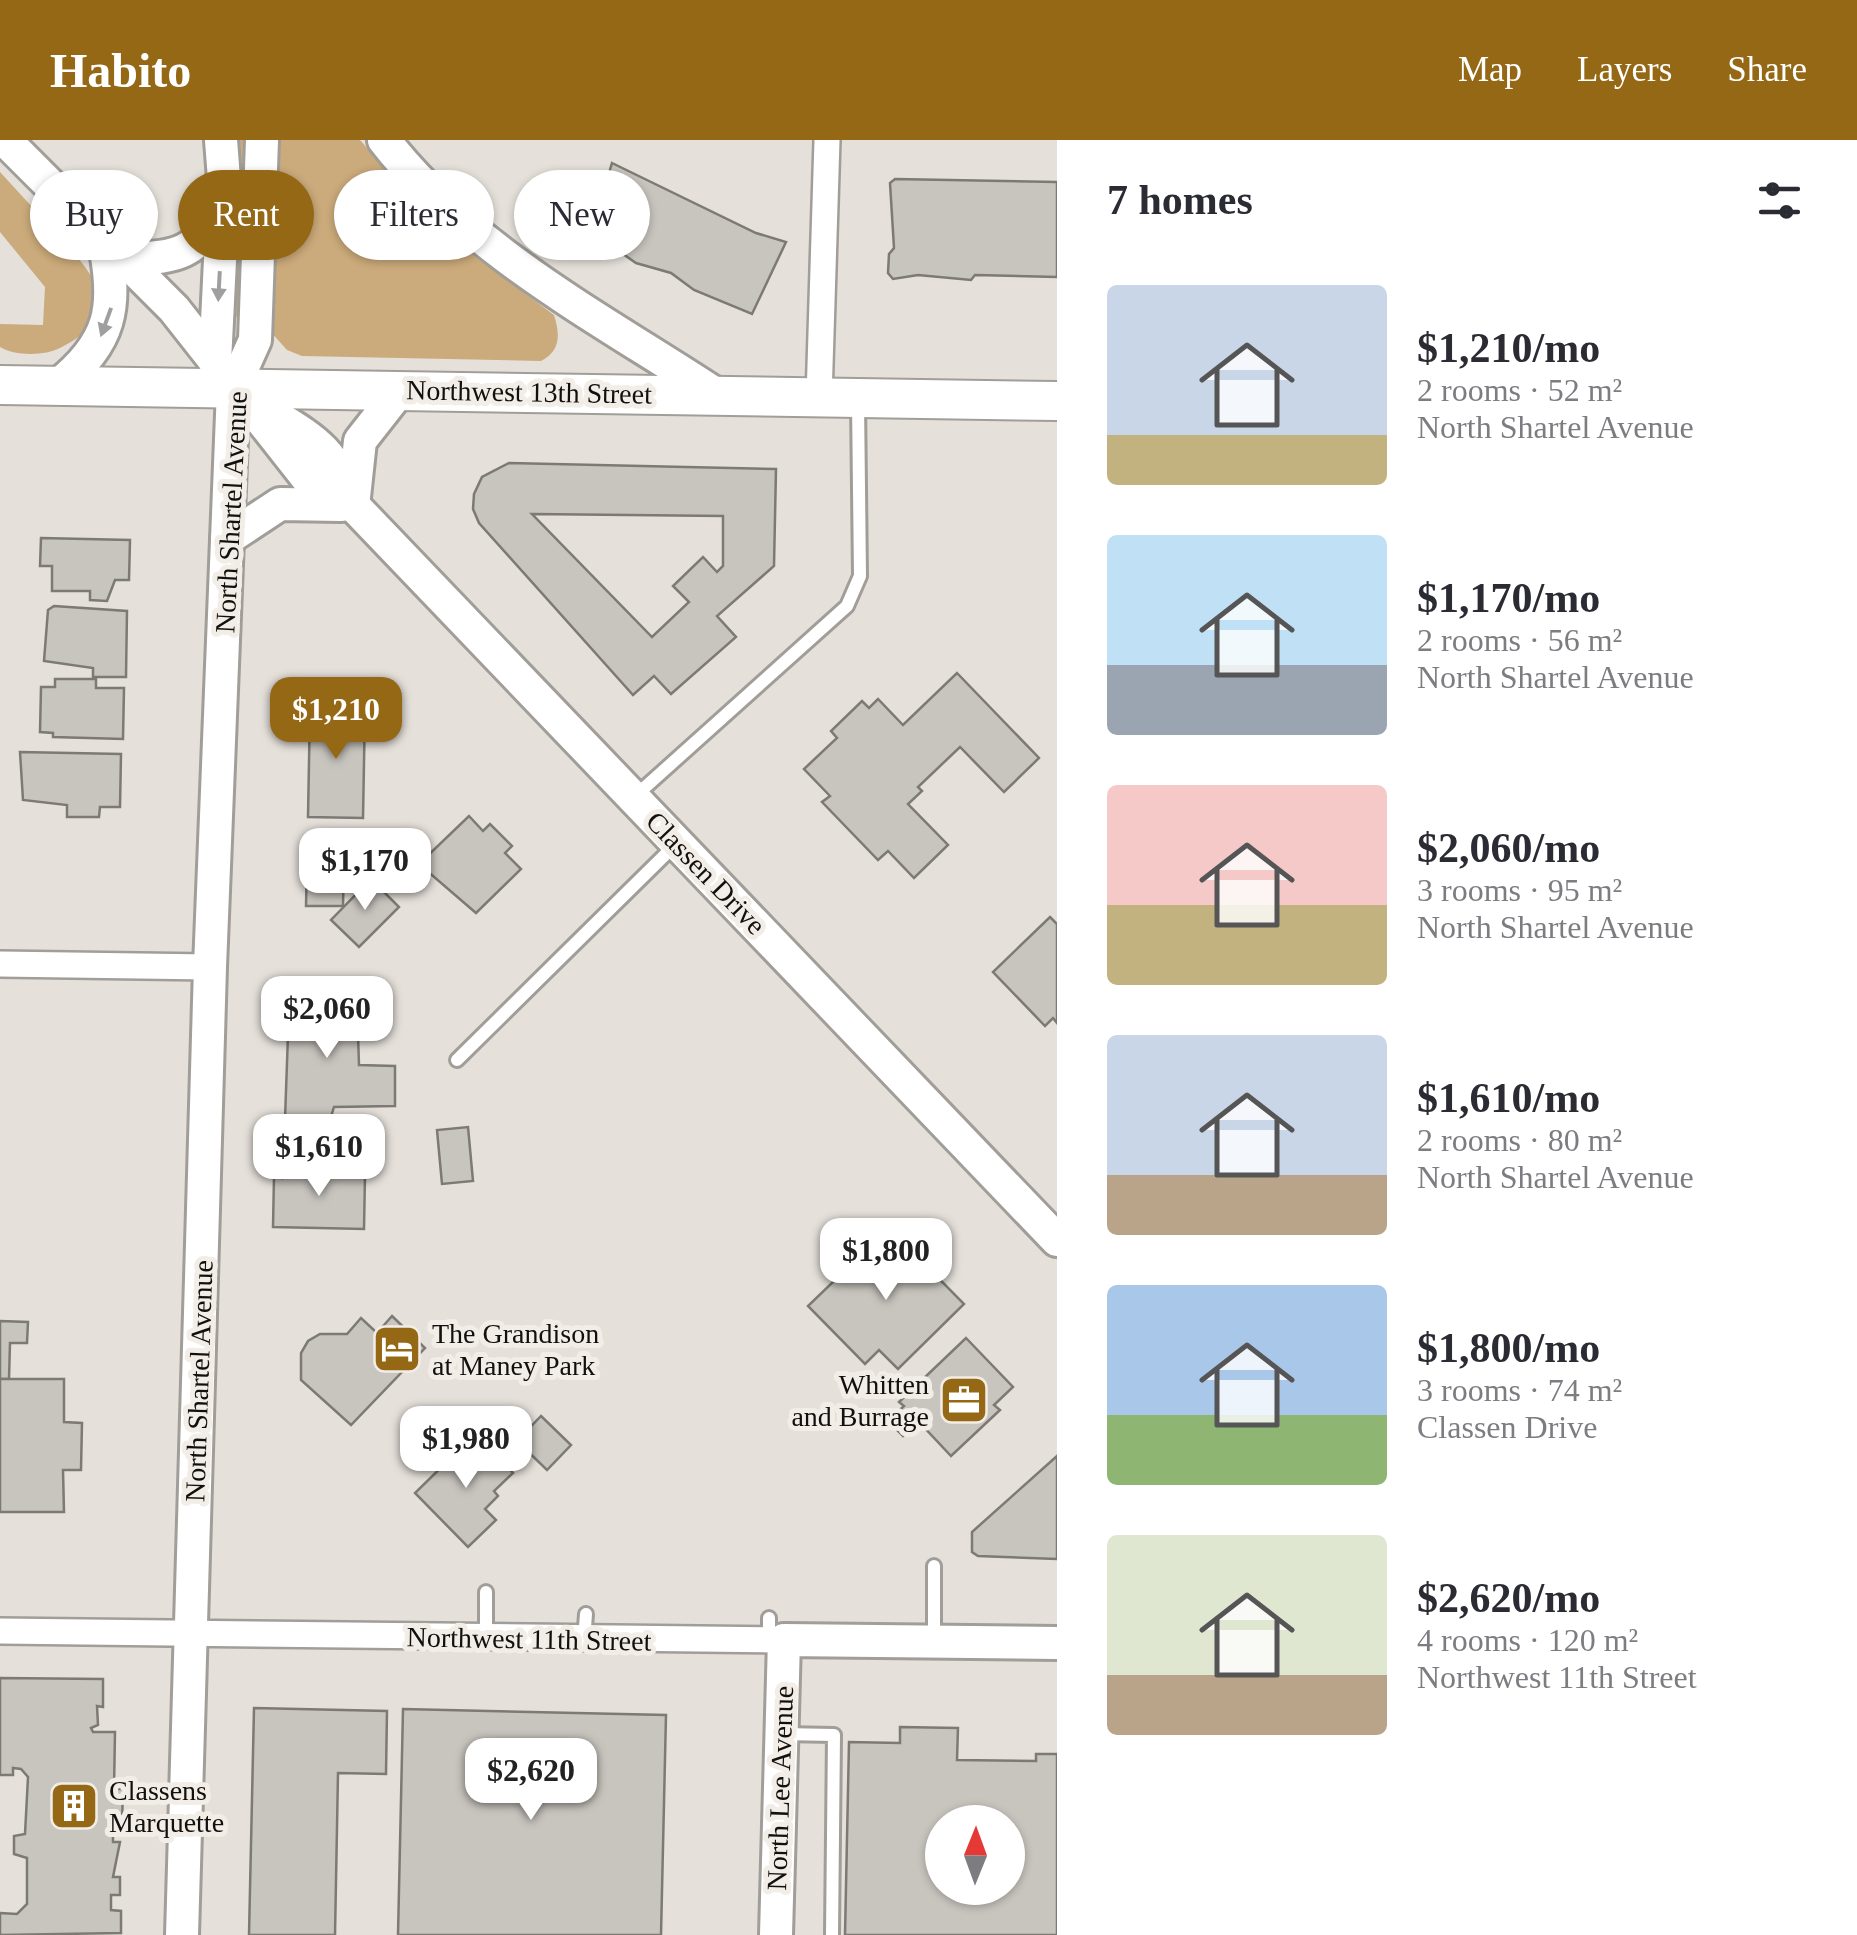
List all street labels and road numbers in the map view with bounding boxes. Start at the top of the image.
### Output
street label: Northwest 13th Street [406,374,652,410]
street label: North Shartel Avenue [209,390,253,634]
street label: Classen Drive [640,805,772,941]
street label: North Shartel Avenue [179,1259,219,1503]
street label: Northwest 11th Street [406,1621,652,1657]
street label: North Lee Avenue [761,1685,799,1891]

